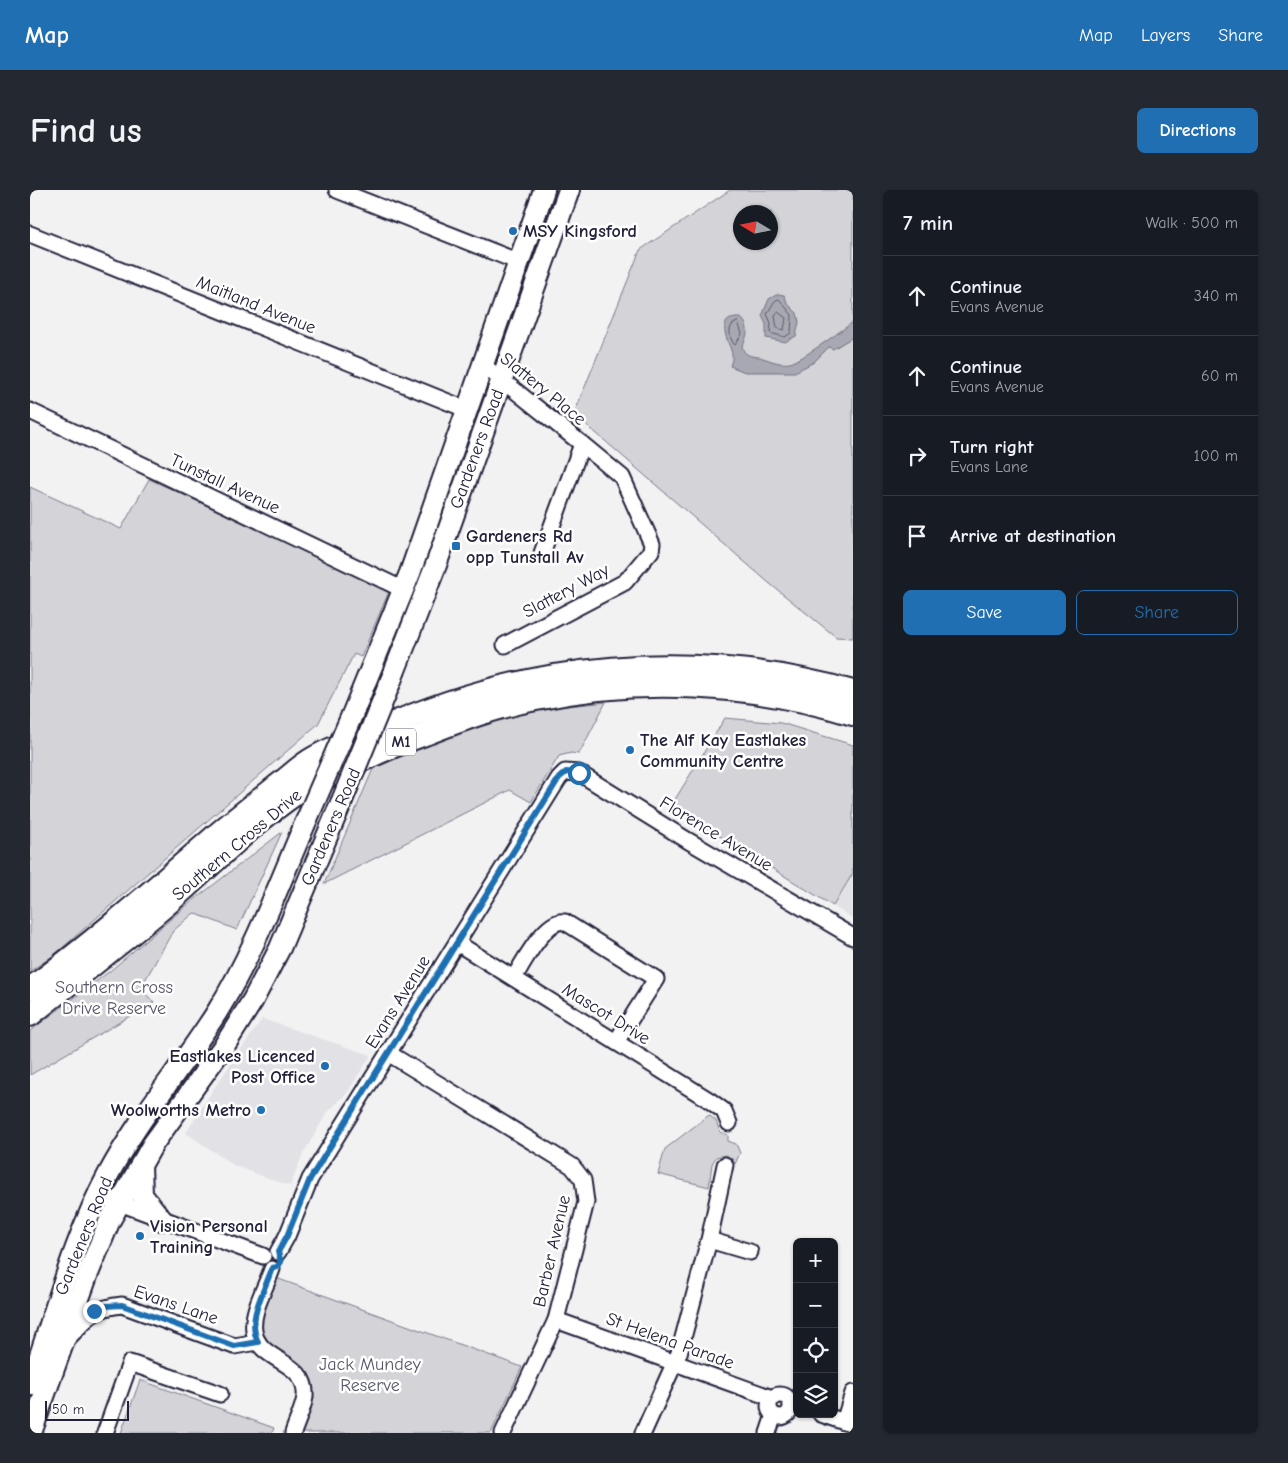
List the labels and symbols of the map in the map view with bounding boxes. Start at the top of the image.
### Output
north arrow [733,205,778,250]
place label: MSY Kingsford [523,221,637,242]
marker: MSY Kingsford [507,225,519,237]
street label: Maitland Avenue [193,271,319,339]
street label: Slattery Place [496,348,590,430]
street label: Gardeners Road [446,386,508,512]
street label: Tunstall Avenue [167,449,283,519]
place label: Gardeners Rd opp Tunstall Av [466,526,584,568]
marker: Gardeners Rd opp Tunstall Av [450,540,462,552]
street label: Slattery Way [519,559,614,623]
road number: M1 [386,728,416,756]
place label: The Alf Kay Eastlakes Community Centre [640,730,807,772]
marker: The Alf Kay Eastlakes Community Centre [624,744,636,756]
route start [568,762,591,785]
street label: Gardeners Road [297,765,365,889]
street label: Southern Cross Drive [168,785,306,905]
street label: Florence Avenue [656,792,776,876]
street label: Evans Avenue [361,952,435,1052]
park label: Southern Cross Drive Reserve [55,977,173,1019]
street label: Mascot Drive [558,979,654,1049]
place label: Eastlakes Licenced Post Office [169,1046,315,1088]
marker: Eastlakes Licenced Post Office [319,1060,331,1072]
place label: Woolworths Metro [111,1100,251,1121]
marker: Woolworths Metro [255,1104,267,1116]
street label: Gardeners Road [51,1174,117,1298]
street label: Barber Avenue [529,1193,575,1309]
place label: Vision Personal Training [150,1216,268,1258]
marker: Vision Personal Training [134,1230,146,1242]
street label: Evans Lane [131,1281,221,1329]
route end [83,1300,106,1323]
street label: St Helena Parade [603,1308,737,1374]
park label: Jack Mundey Reserve [319,1354,422,1396]
scale bar [45,1398,129,1421]

